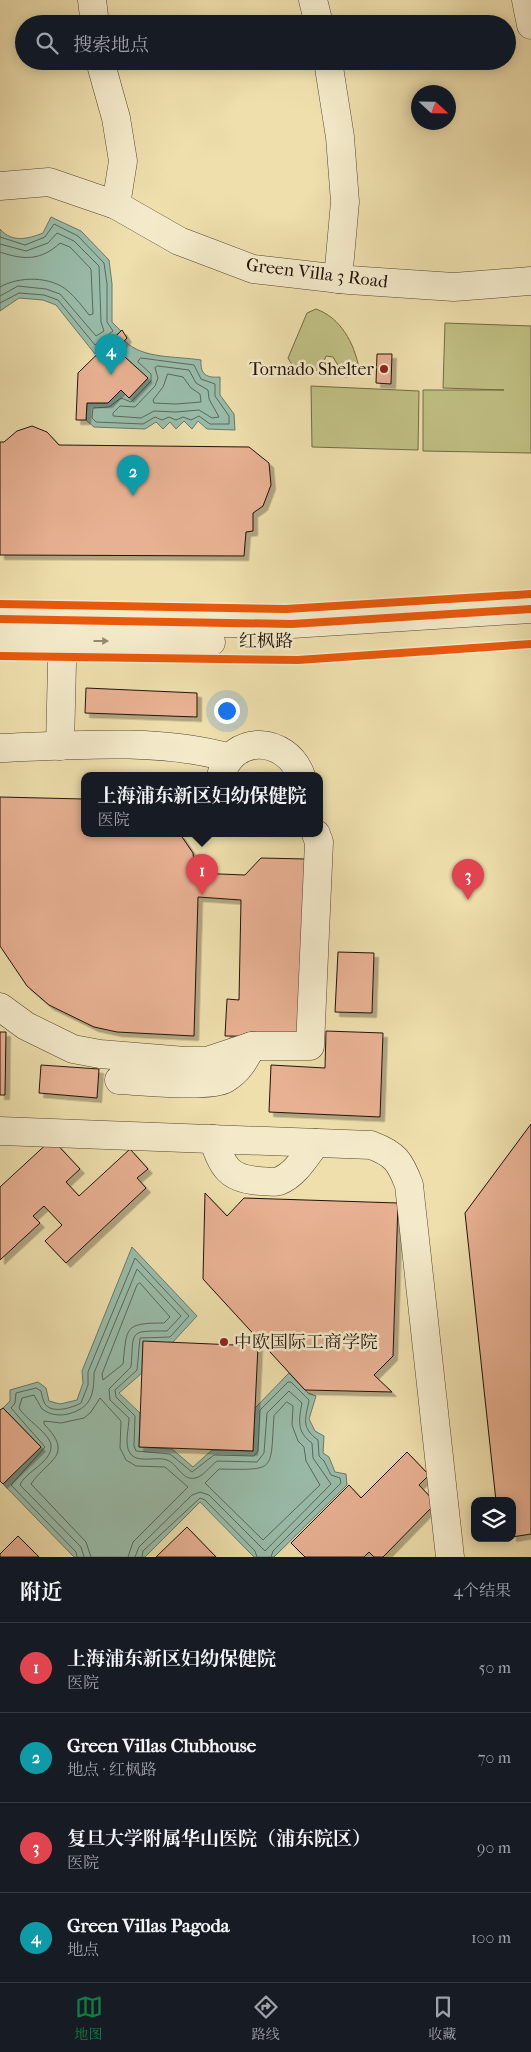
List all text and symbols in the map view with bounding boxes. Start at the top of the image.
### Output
search box [15,15,516,70]
icon: search [33,29,61,57]
text: 搜索地点 [73,34,149,56]
north arrow [411,85,456,130]
street label: Green Villa 3 Road [245,254,389,293]
pin: 4 [95,334,127,375]
place label: Tornado Shelter [249,359,374,380]
marker: Tornado Shelter [378,363,390,375]
pin: 2 [117,455,149,496]
street label: 红枫路 [239,631,293,652]
one-way arrow [93,637,109,645]
your location [214,698,240,724]
popup [81,772,323,837]
text: 上海浦东新区妇幼保健院 [97,785,307,807]
text: 医院 [97,810,130,829]
pin: 1 [186,854,218,895]
pin: 3 [452,859,484,900]
place label: 中欧国际工商学院 [234,1332,378,1353]
marker: 中欧国际工商学院 [218,1336,230,1348]
map controls [471,1497,516,1542]
button: layers [471,1497,516,1542]
text: 附近 [20,1580,62,1604]
text: 4个结果 [454,1581,511,1600]
text: 上海浦东新区妇幼保健院 [67,1648,276,1670]
text: 1 [33,1658,39,1677]
text: 50 m [479,1658,511,1677]
text: 医院 [67,1673,99,1692]
text: Green Villas Clubhouse [67,1735,256,1757]
text: 2 [32,1748,40,1767]
text: 70 m [478,1748,511,1767]
text: 地点 · 红枫路 [67,1760,157,1779]
text: 复旦大学附属华山医院（浦东院区） [67,1828,371,1850]
text: 3 [33,1838,39,1857]
text: 90 m [477,1838,511,1857]
text: 医院 [67,1853,99,1872]
text: Green Villas Pagoda [67,1915,230,1937]
text: 4 [31,1928,41,1947]
text: 100 m [471,1928,511,1947]
text: 地点 [67,1940,99,1959]
tab: 地图 [75,1993,103,2043]
tab: 路线 [252,1993,280,2043]
tab: 收藏 [429,1993,457,2043]

